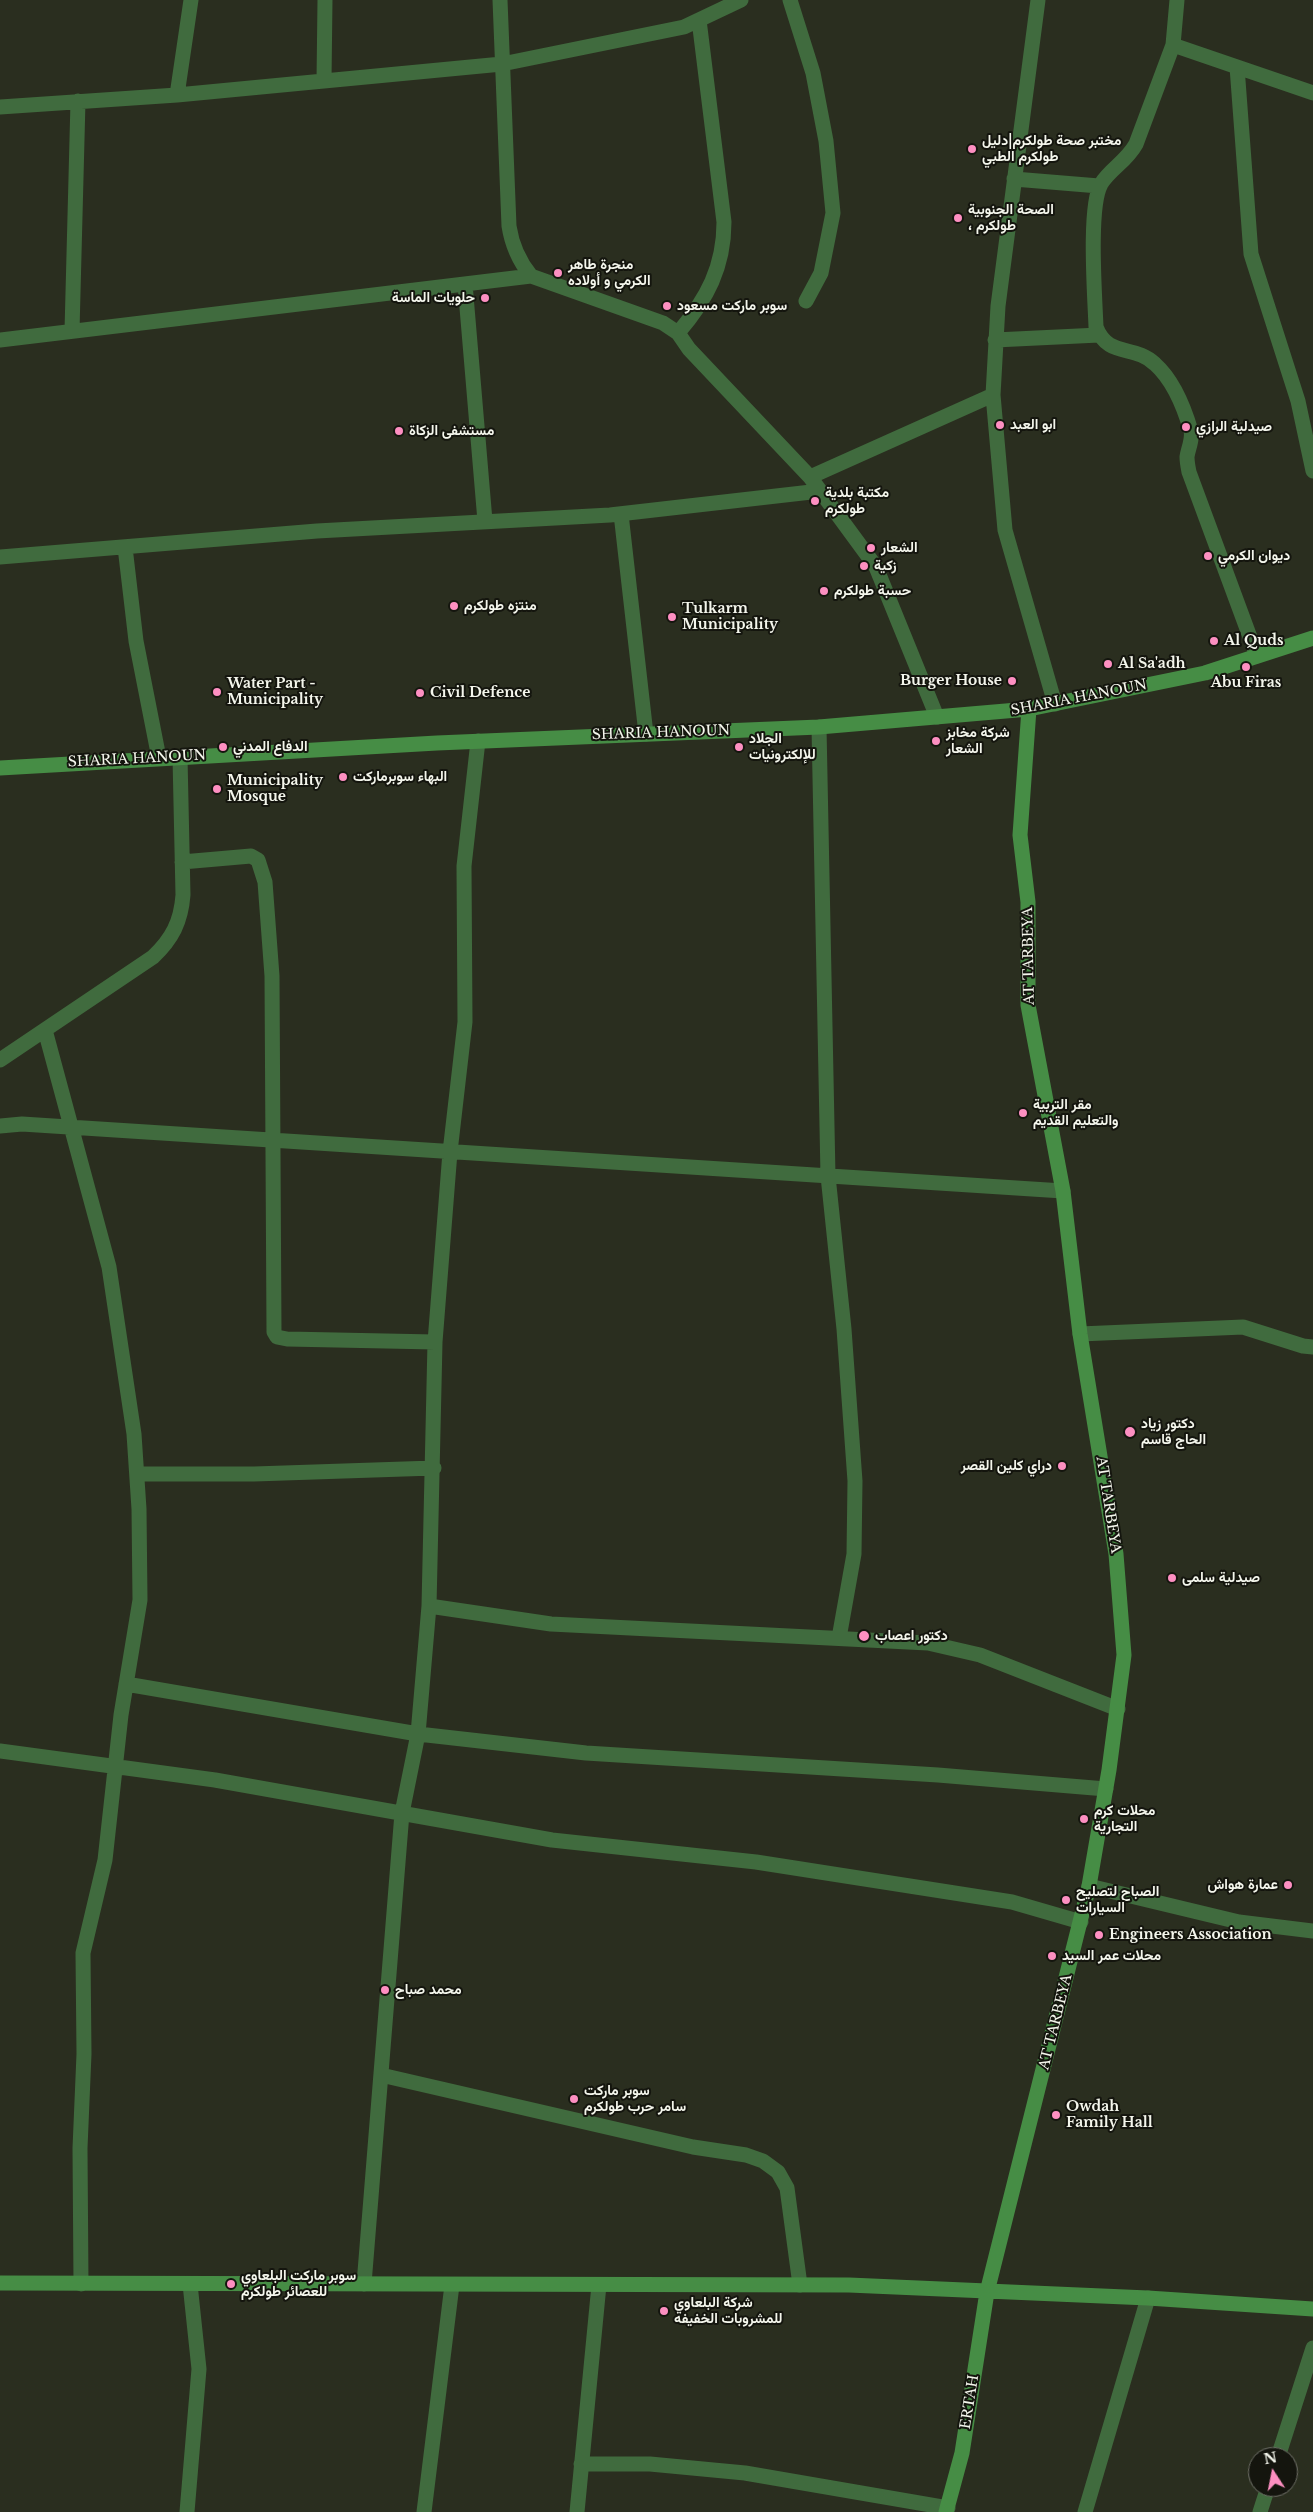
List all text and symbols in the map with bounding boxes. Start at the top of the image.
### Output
place label: مختبر صحة طولكرم|دليل طولكرم الطبي [982,133,1121,166]
marker: مختبر صحة طولكرم|دليل طولكرم الطبي [966,143,978,155]
place label: الصحة الجنوبية ، طولكرم [968,202,1054,234]
marker: الصحة الجنوبية ، طولكرم [952,212,964,224]
place label: منجرة طاهر الكرمي و أولاده [568,257,651,290]
marker: منجرة طاهر الكرمي و أولاده [552,267,564,279]
place label: حلويات الماسة [392,290,475,306]
marker: حلويات الماسة [479,292,491,304]
place label: سوبر ماركت مسعود [677,298,787,314]
marker: سوبر ماركت مسعود [661,300,673,312]
place label: ابو العبد [1010,417,1056,433]
marker: ابو العبد [994,419,1006,431]
place label: صيدلية الرازي [1196,419,1272,435]
marker: صيدلية الرازي [1180,421,1192,433]
place label: مستشفى الزكاة [409,423,494,439]
marker: مستشفى الزكاة [393,425,405,437]
place label: مكتبة بلدية طولكرم [825,485,889,518]
marker: مكتبة بلدية طولكرم [809,495,821,507]
place label: الشعار [881,540,918,556]
marker: الشعار [865,542,877,554]
place label: ديوان الكرمي [1218,548,1290,564]
marker: ديوان الكرمي [1202,550,1214,562]
place label: زكية [874,558,897,574]
marker: زكية [858,560,870,572]
place label: حسبة طولكرم [834,583,911,599]
marker: حسبة طولكرم [818,585,830,597]
place label: منتزه طولكرم [464,598,537,614]
marker: منتزه طولكرم [448,600,460,612]
place label: Tulkarm Municipality [682,601,778,634]
marker: Tulkarm Municipality [666,611,678,623]
place label: Al Quds [1224,633,1283,649]
marker: Al Quds [1208,635,1220,647]
place label: Al Sa'adh [1118,656,1186,672]
marker: Al Sa'adh [1102,658,1114,670]
marker: Abu Firas [1240,661,1252,673]
place label: Burger House [900,673,1002,689]
marker: Burger House [1006,675,1018,687]
place label: Abu Firas [1211,675,1281,691]
place label: Water Part - Municipality [227,676,323,709]
street label: SHARIA HANOUN [1009,677,1149,719]
place label: Civil Defence [430,685,530,701]
marker: Water Part - Municipality [211,686,223,698]
marker: Civil Defence [414,687,426,699]
street label: SHARIA HANOUN [592,722,730,744]
place label: شركة مخابز الشعار [946,725,1010,758]
place label: الجلاد للإلكترونيات [749,731,816,764]
marker: شركة مخابز الشعار [930,735,942,747]
place label: الدفاع المدني [233,739,308,755]
marker: الدفاع المدني [217,741,229,753]
marker: الجلاد للإلكترونيات [733,741,745,753]
street label: SHARIA HANOUN [67,747,207,771]
place label: البهاء سوبرماركت [353,769,447,785]
marker: البهاء سوبرماركت [337,771,349,783]
place label: Municipality Mosque [227,773,323,806]
marker: Municipality Mosque [211,783,223,795]
street label: AT TARBEYA [1020,907,1038,1005]
place label: مقر التربية والتعليم القديم [1033,1097,1119,1130]
marker: مقر التربية والتعليم القديم [1017,1107,1029,1119]
place label: دكتور زياد الحاج قاسم [1141,1416,1206,1448]
marker: دكتور زياد الحاج قاسم [1123,1425,1137,1439]
street label: AT TARBEYA [1092,1455,1124,1555]
place label: دراي كلين القصر [961,1458,1052,1474]
marker: دراي كلين القصر [1056,1460,1068,1472]
place label: صيدلية سلمى [1182,1570,1260,1586]
marker: صيدلية سلمى [1166,1572,1178,1584]
place label: دكتور اعصاب [875,1628,948,1644]
marker: دكتور اعصاب [857,1629,871,1643]
place label: محلات كرم التجارية [1094,1803,1155,1835]
marker: محلات كرم التجارية [1078,1813,1090,1825]
place label: عمارة هواش [1208,1877,1278,1893]
marker: عمارة هواش [1282,1879,1294,1891]
place label: الصباح لتصليح السيارات [1076,1884,1159,1916]
marker: الصباح لتصليح السيارات [1060,1894,1072,1906]
place label: Engineers Association [1109,1927,1272,1943]
marker: Engineers Association [1093,1929,1105,1941]
place label: محلات عمر السيد [1062,1948,1161,1964]
marker: محلات عمر السيد [1046,1950,1058,1962]
street label: AT TARBEYA [1036,1972,1076,2072]
place label: محمد صباح [395,1982,462,1998]
marker: محمد صباح [379,1984,391,1996]
place label: سوبر ماركت سامر حرب طولكرم [584,2083,686,2116]
marker: سوبر ماركت سامر حرب طولكرم [568,2093,580,2105]
place label: Owdah Family Hall [1066,2099,1153,2132]
marker: Owdah Family Hall [1050,2109,1062,2121]
place label: سوبر ماركت البلعاوي للعصائر طولكرم [241,2268,356,2300]
marker: سوبر ماركت البلعاوي للعصائر طولكرم [225,2278,237,2290]
place label: شركة البلعاوي للمشروبات الخفيفه [674,2295,783,2328]
marker: شركة البلعاوي للمشروبات الخفيفه [658,2305,670,2317]
street label: ERTAH [957,2374,983,2430]
north arrow [1248,2447,1298,2497]
text: N [1262,2448,1279,2468]

